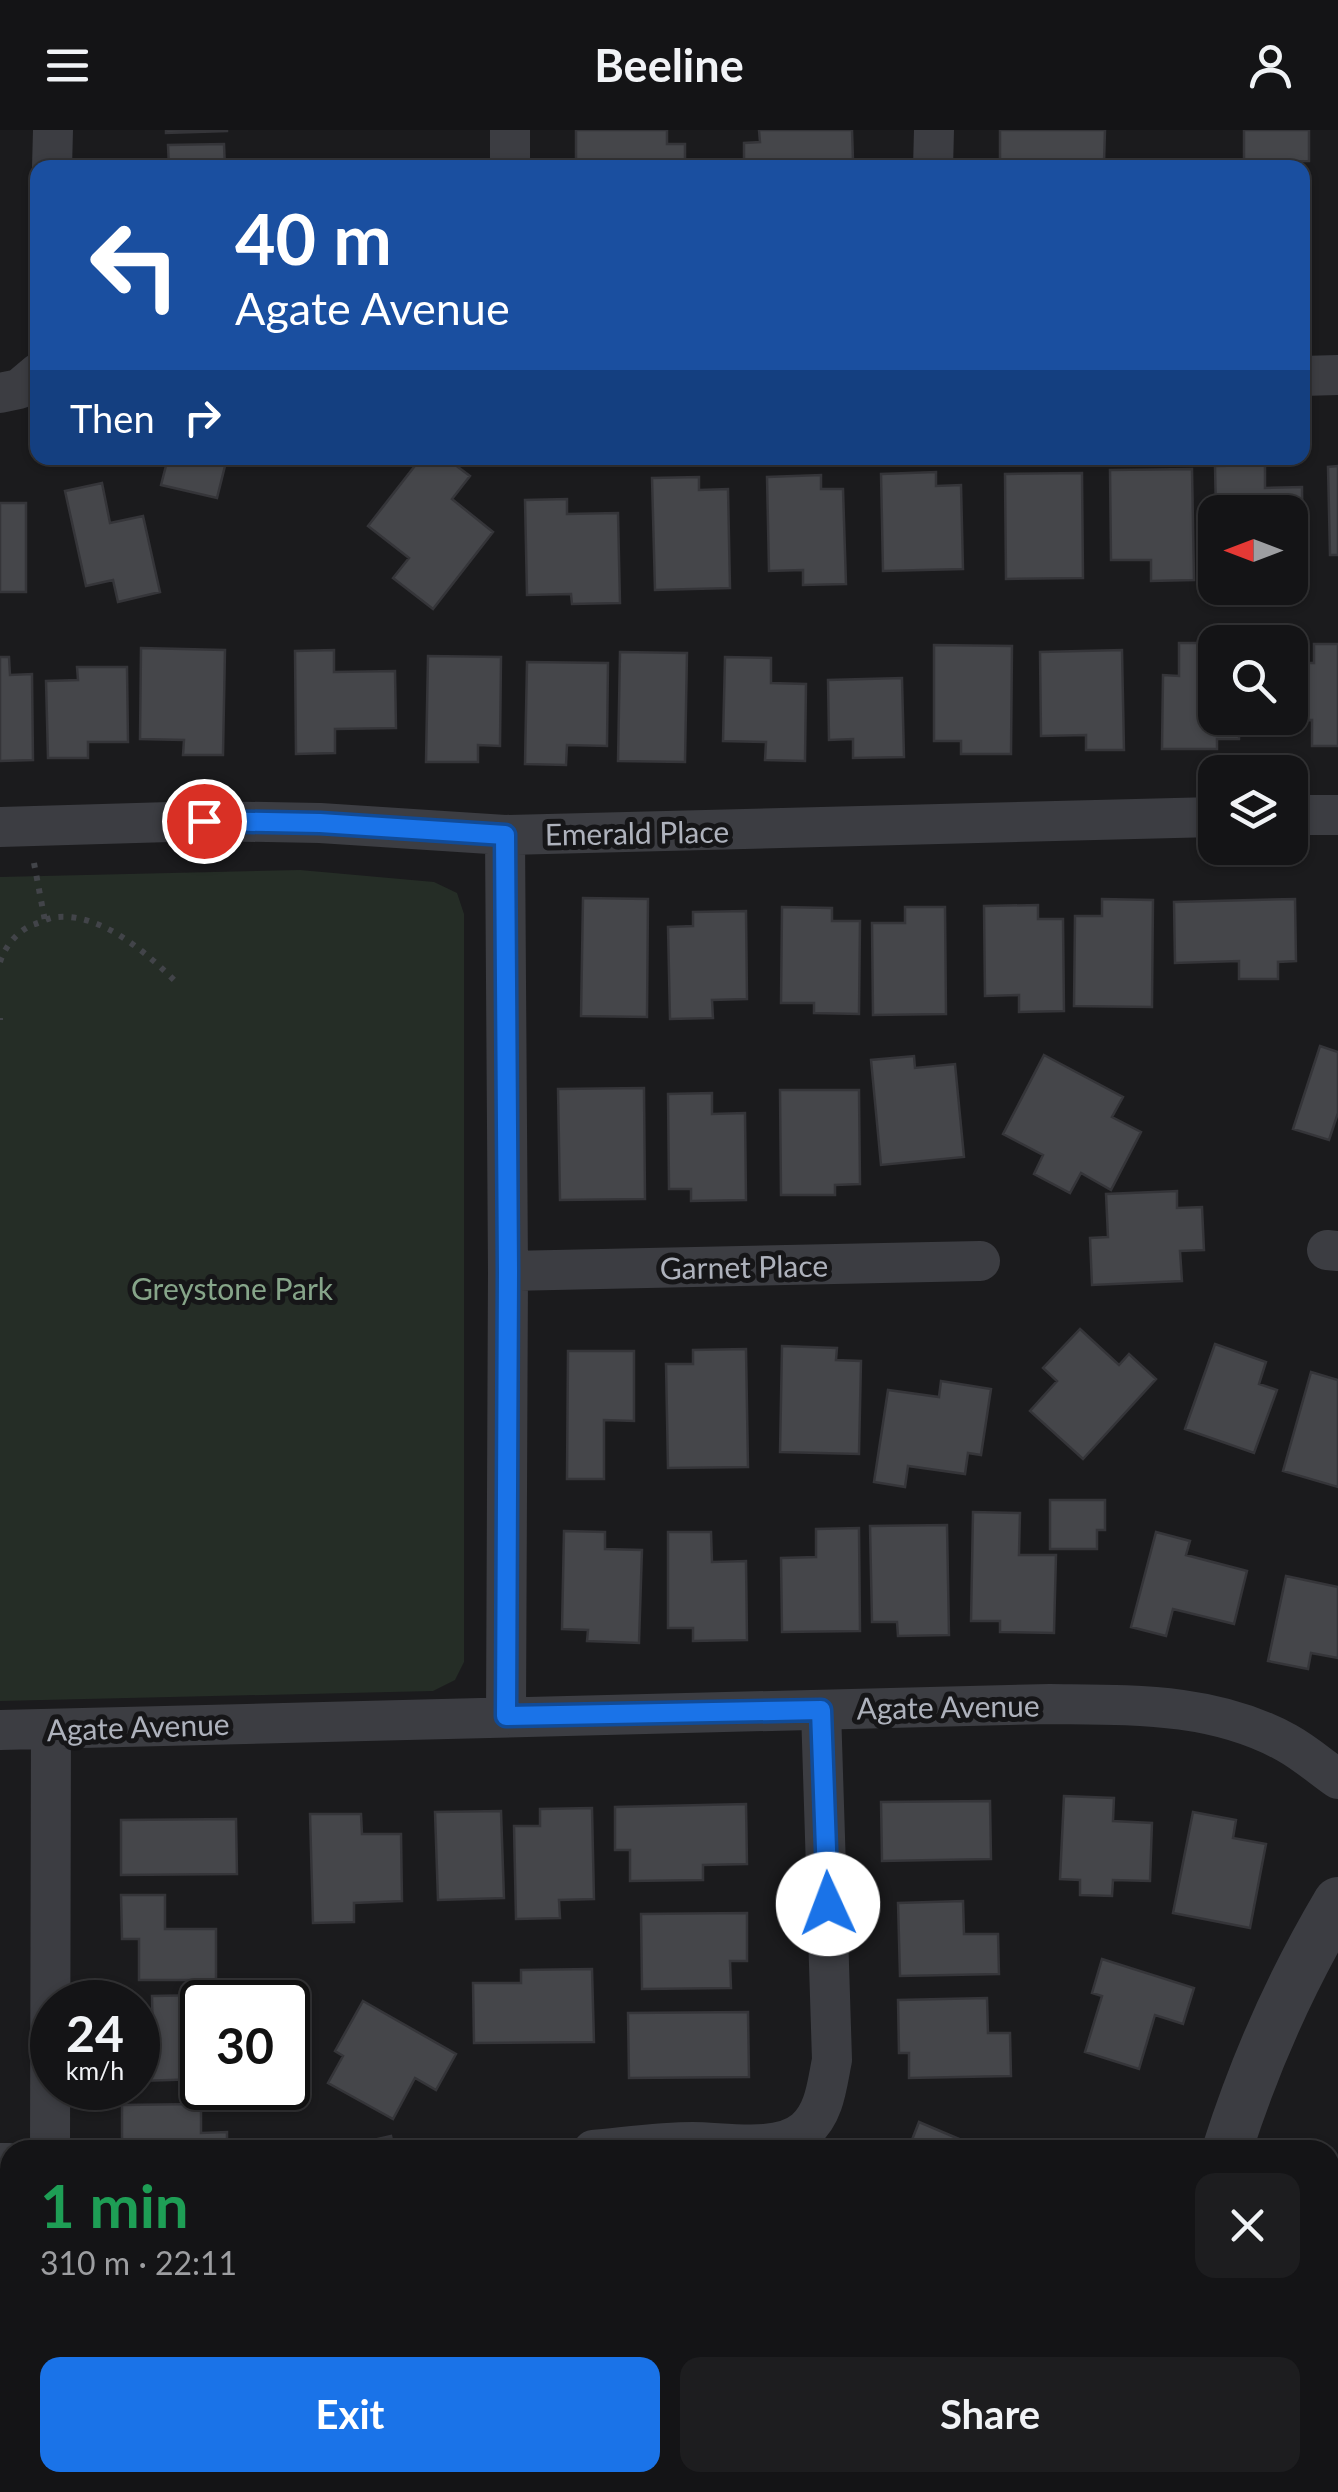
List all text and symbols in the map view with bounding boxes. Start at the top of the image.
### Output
icon: menu [40,38,95,93]
text: Beeline [594,38,744,92]
icon: person [1243,38,1298,93]
text: 40 m [235,196,392,280]
icon: left [70,200,200,330]
text: Agate Avenue [235,281,510,335]
icon: right [175,390,230,445]
text: Then [70,395,155,441]
north arrow [1198,495,1308,605]
map controls [1198,495,1308,865]
button: search [1198,625,1308,735]
button: layers [1198,755,1308,865]
pin [162,779,247,864]
icon: arrive [177,794,232,849]
street label: Emerald Place [545,812,729,852]
street label: Garnet Place [660,1247,828,1285]
park label: Greystone Park [131,1270,334,1306]
street label: Agate Avenue [856,1686,1040,1726]
street label: Agate Avenue [46,1705,230,1747]
position arrow [776,1852,880,1956]
speed limit sign: 30 [180,1980,310,2110]
text: 24 [66,2003,124,2063]
text: km/h [66,2055,124,2085]
text: 1 min [40,2169,189,2241]
button: close [1195,2173,1300,2278]
text: 310 m · 22:11 [40,2243,237,2282]
button: Exit [40,2357,660,2472]
button: Share [680,2357,1300,2472]

